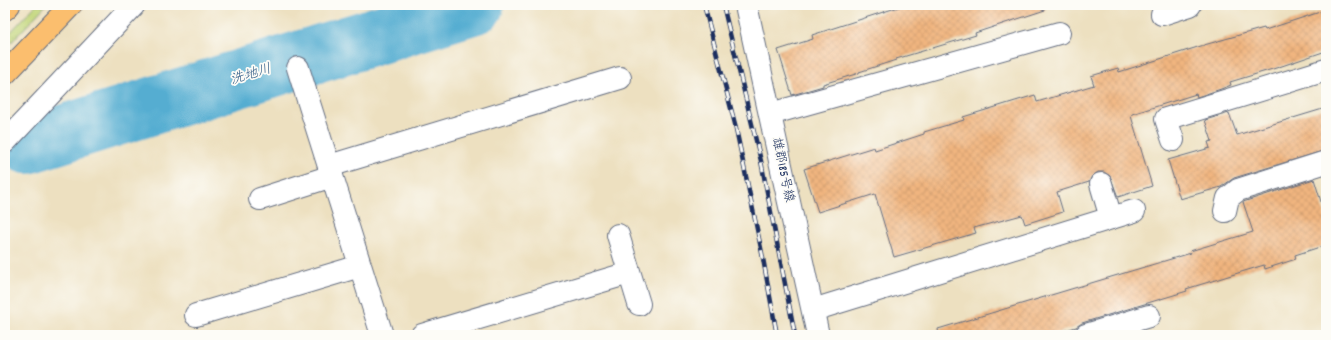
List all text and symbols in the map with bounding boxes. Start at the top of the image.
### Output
water label: 洗地川 [228,59,274,91]
street label: 雄郡185号線 [766,136,798,205]

